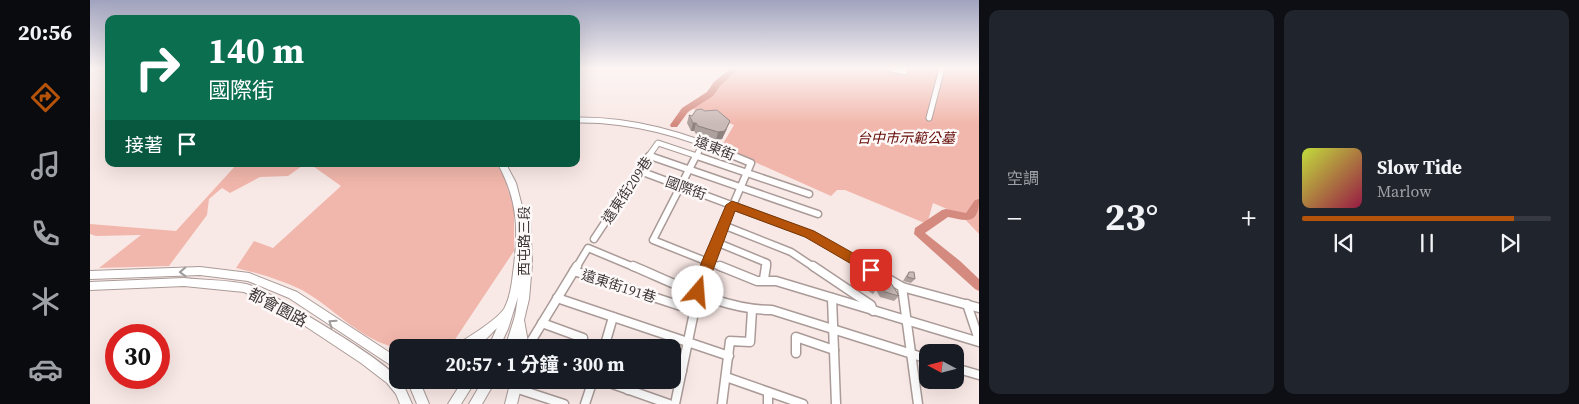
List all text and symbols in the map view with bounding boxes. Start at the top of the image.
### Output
text: 20:56 [18,17,72,47]
text: 140 m [208,27,304,75]
icon: right [125,35,190,100]
text: 國際街 [208,75,274,105]
icon: directions [28,80,63,115]
park label: 台中市示範公墓 [857,128,957,148]
icon: arrive [173,130,201,158]
street label: 遠東街 [692,131,738,165]
text: 接著 [125,132,163,158]
icon: music [28,148,63,183]
street label: 遠東街209巷 [597,152,657,228]
text: Slow Tide [1377,154,1462,180]
text: 空調 [1007,167,1039,189]
street label: 國際街 [663,171,709,205]
text: Marlow [1377,180,1432,202]
text: 23° [1105,191,1158,243]
text: − [1007,199,1022,237]
text: + [1241,199,1256,237]
street label: 西屯路三段 [514,206,534,276]
icon: phone [28,216,63,251]
icon: previous [1330,229,1358,257]
icon: pause [1413,229,1441,257]
icon: next [1496,229,1524,257]
pin [850,249,892,291]
icon: arrive [857,256,885,284]
street label: 遠東街191巷 [579,265,659,307]
position arrow [671,265,723,317]
one-way arrow [179,267,186,277]
street label: 都會園路 [245,282,311,332]
icon: climate [28,284,63,319]
one-way arrow [329,320,338,329]
speed limit sign: 30 [105,324,170,389]
north arrow [919,344,964,389]
map controls [919,344,964,389]
text: 20:57 · 1 分鐘 · 300 m [445,351,625,377]
icon: car [28,352,63,387]

